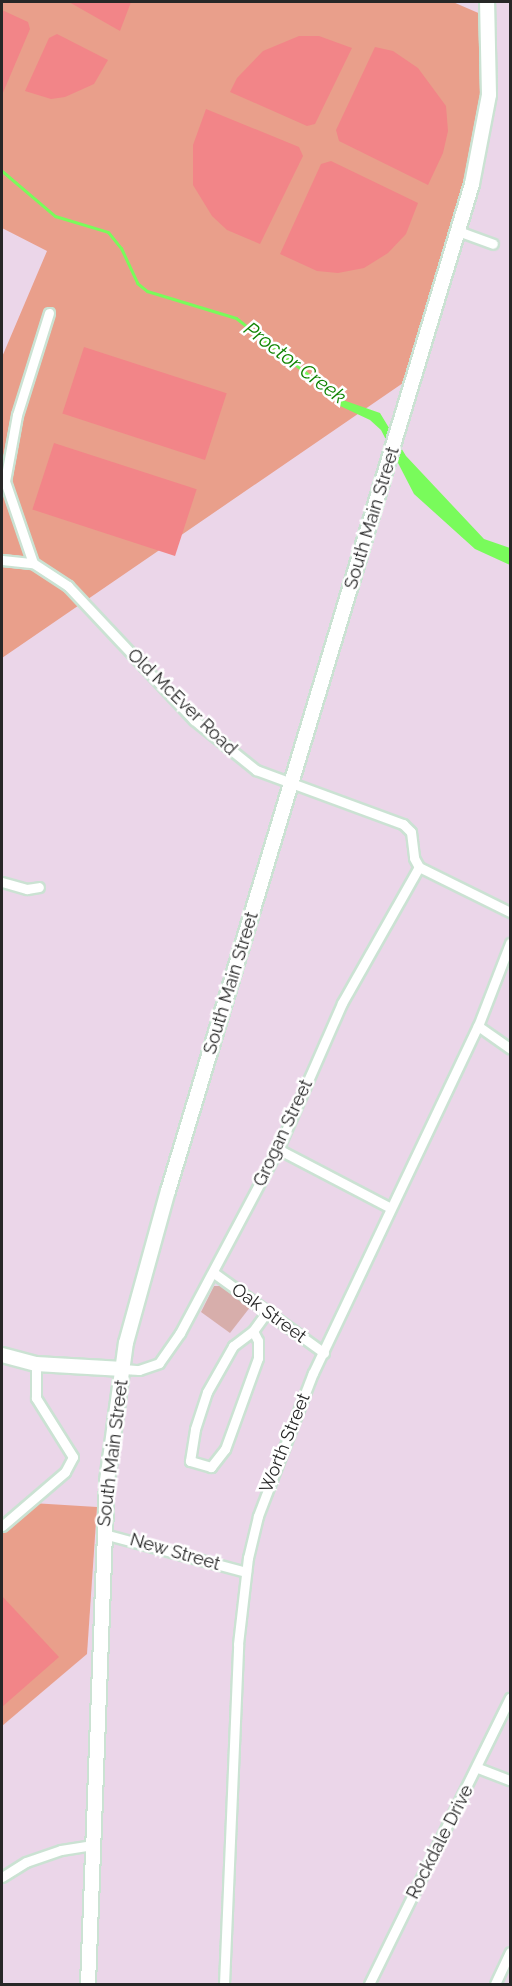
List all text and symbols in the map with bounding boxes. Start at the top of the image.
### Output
water label: Proctor Creek [239,317,351,409]
street label: South Main Street [340,444,404,592]
street label: Old McEver Road [123,644,241,760]
street label: South Main Street [199,909,263,1057]
street label: Grogan Street [249,1076,317,1190]
street label: Oak Street [227,1279,311,1347]
street label: South Main Street [93,1378,133,1528]
street label: Worth Street [255,1390,315,1496]
street label: New Street [127,1529,223,1575]
street label: Rockdale Drive [402,1781,478,1903]

